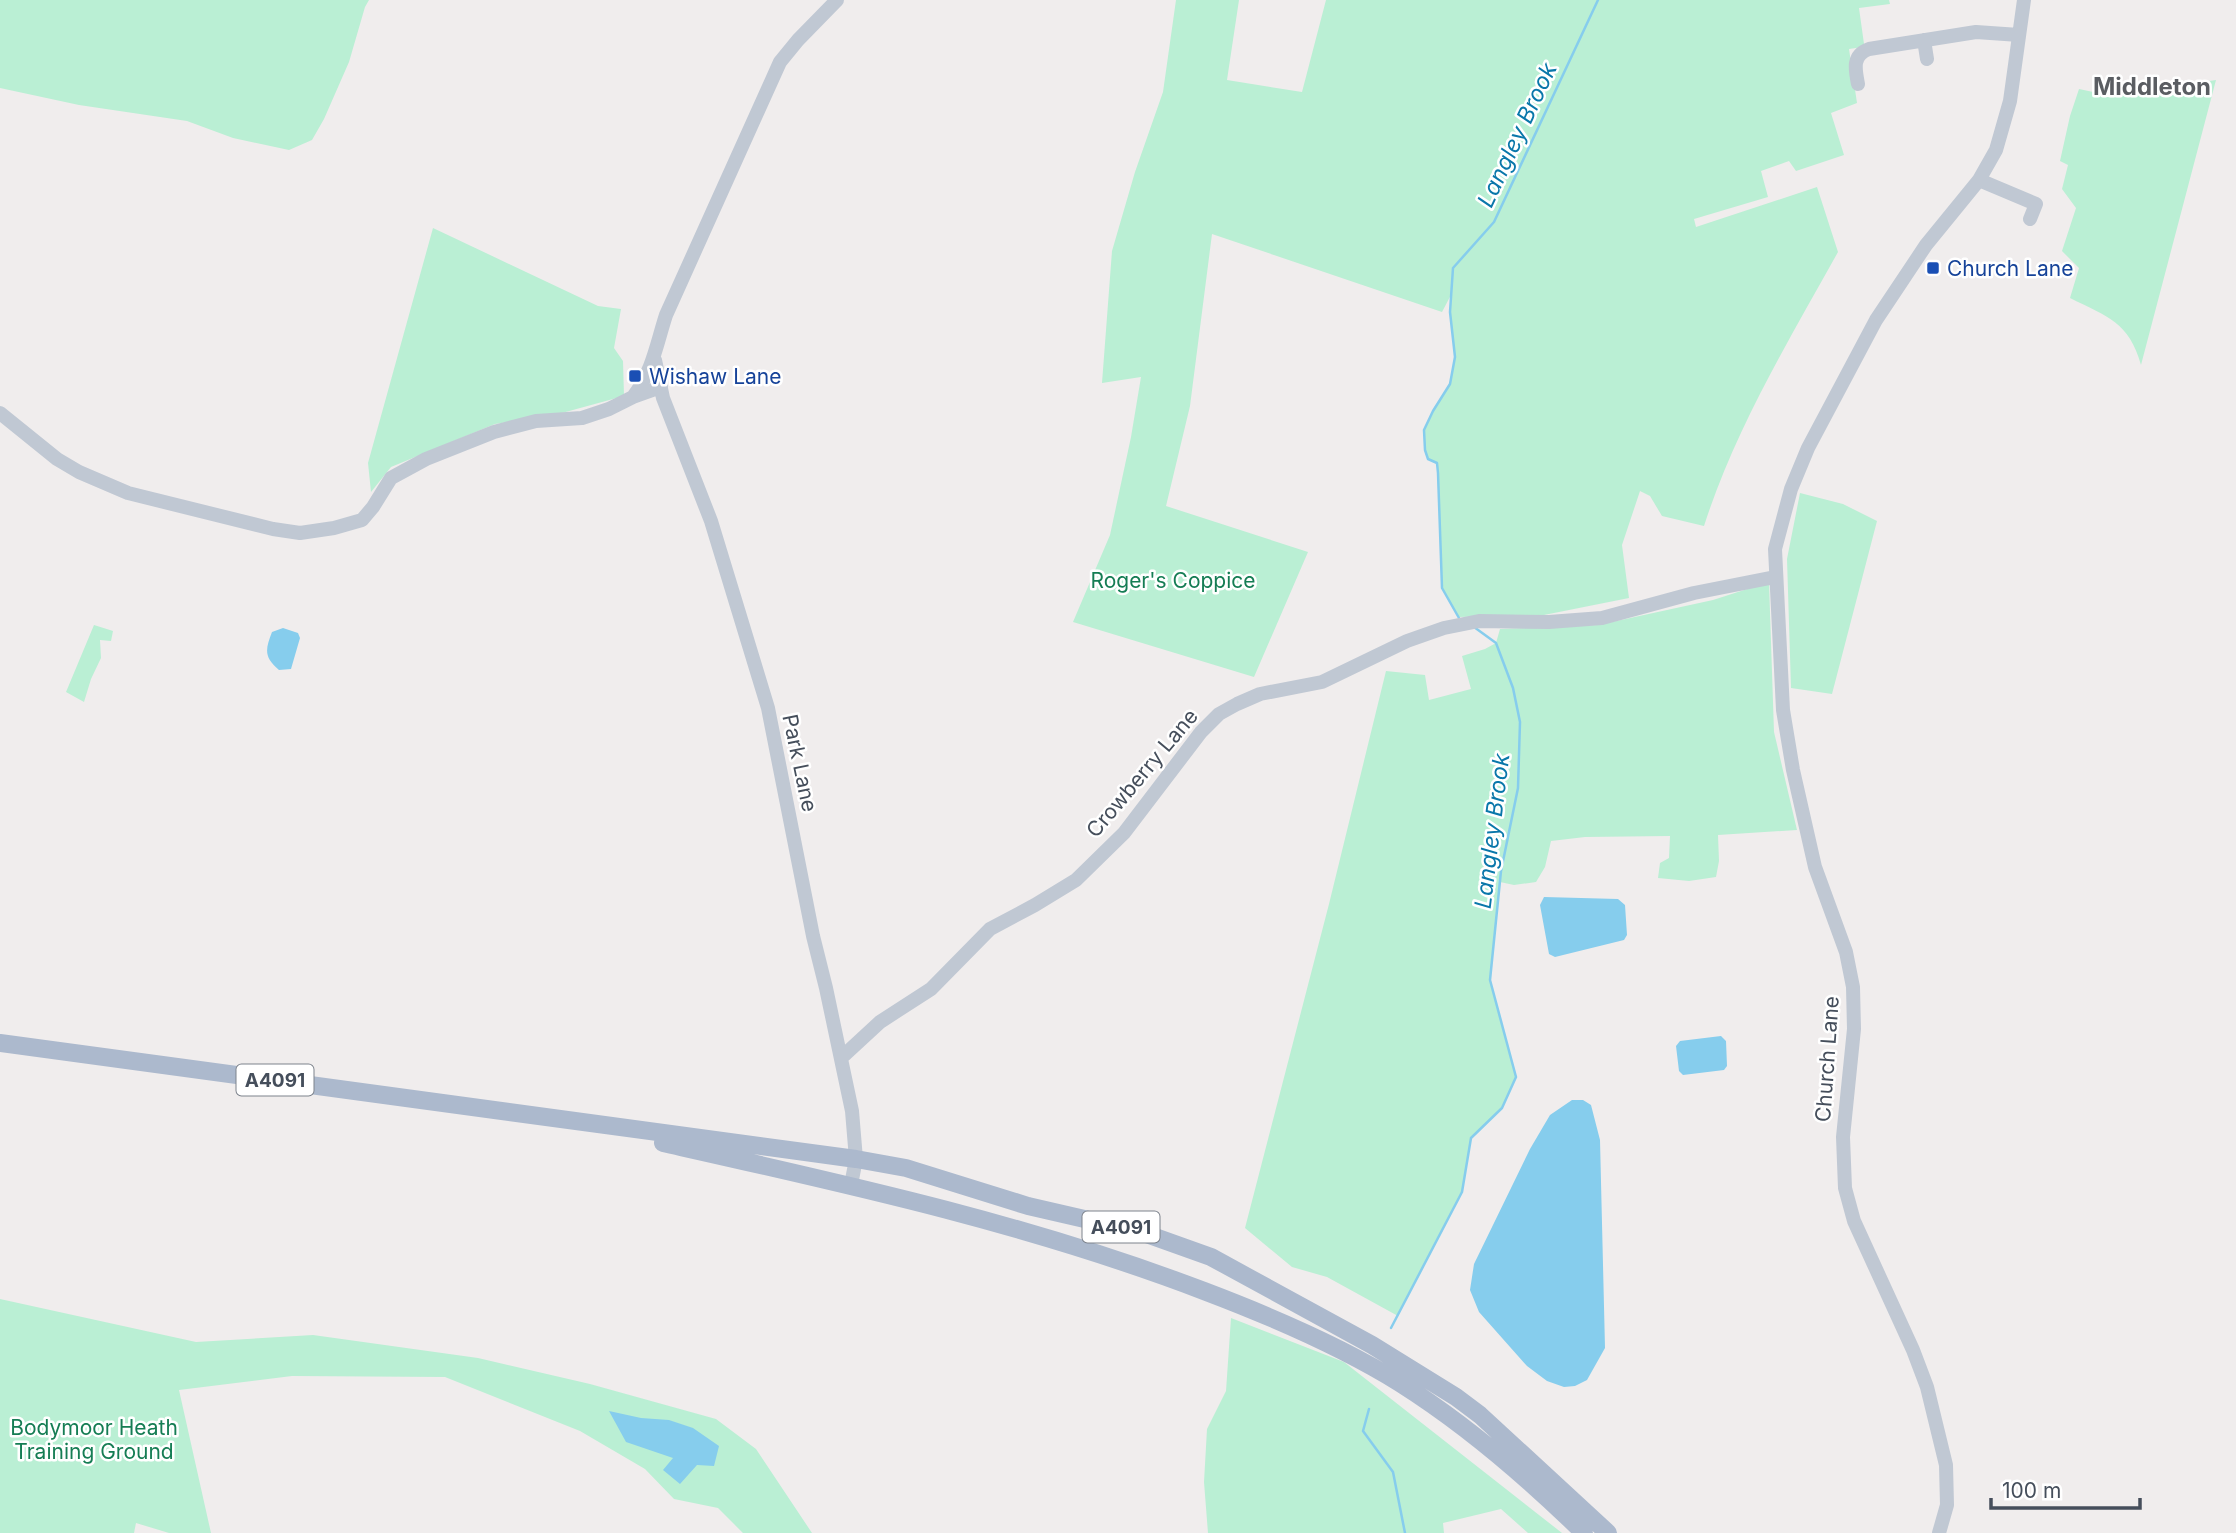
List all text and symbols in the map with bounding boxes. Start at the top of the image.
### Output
water label: Langley Brook [1471,58,1563,212]
district label: Middleton [2093,72,2211,101]
place label: Church Lane [1947,256,2073,281]
marker: Church Lane [1925,260,1941,276]
place label: Wishaw Lane [649,364,781,389]
marker: Wishaw Lane [627,368,643,384]
park label: Roger's Coppice [1090,568,1256,593]
street label: Crowberry Lane [1081,704,1203,842]
street label: Park Lane [777,712,823,814]
water label: Langley Brook [1469,751,1515,910]
street label: Church Lane [1810,995,1844,1123]
road number: A4091 [236,1064,314,1096]
road number: A4091 [1082,1212,1160,1242]
park label: Bodymoor Heath Training Ground [10,1415,178,1464]
scale bar [1991,1466,2140,1510]
text: 100 m [2002,1478,2061,1503]

